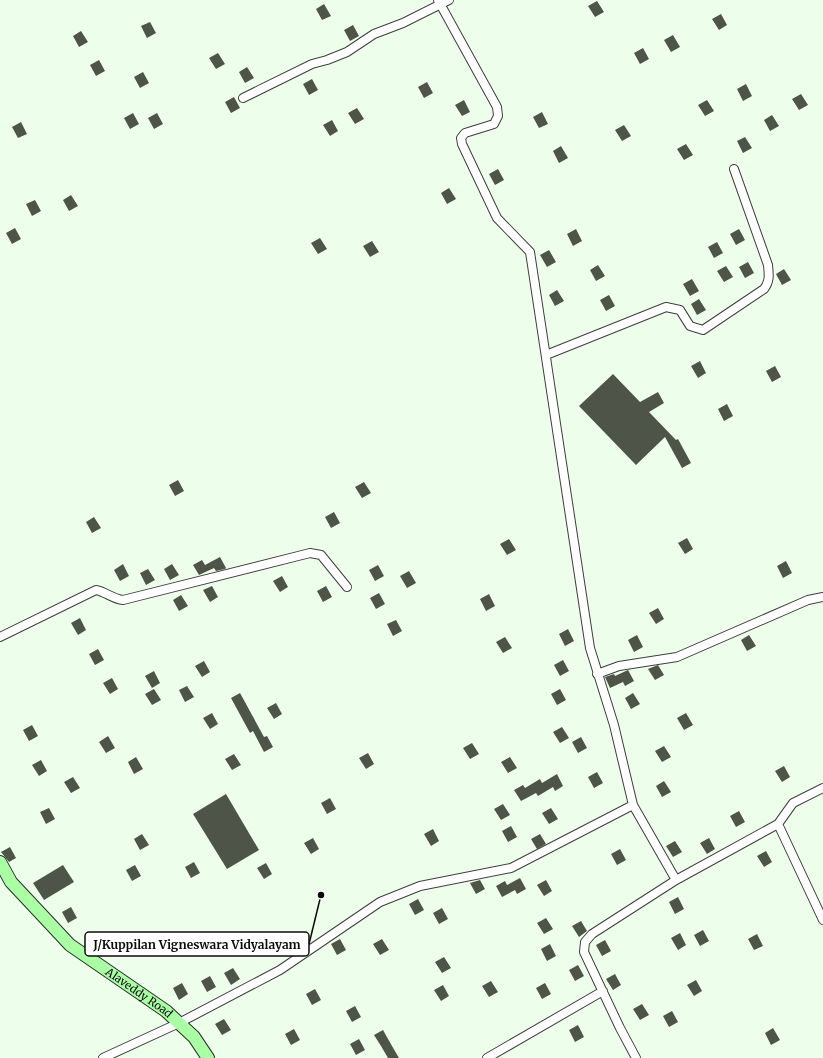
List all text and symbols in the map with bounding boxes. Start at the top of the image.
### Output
callout: J/Kuppilan Vigneswara Vidyalayam [85,932,309,956]
text: J/Kuppilan Vigneswara Vidyalayam [92,937,301,952]
street label: Alaveddy Road [102,964,176,1021]

